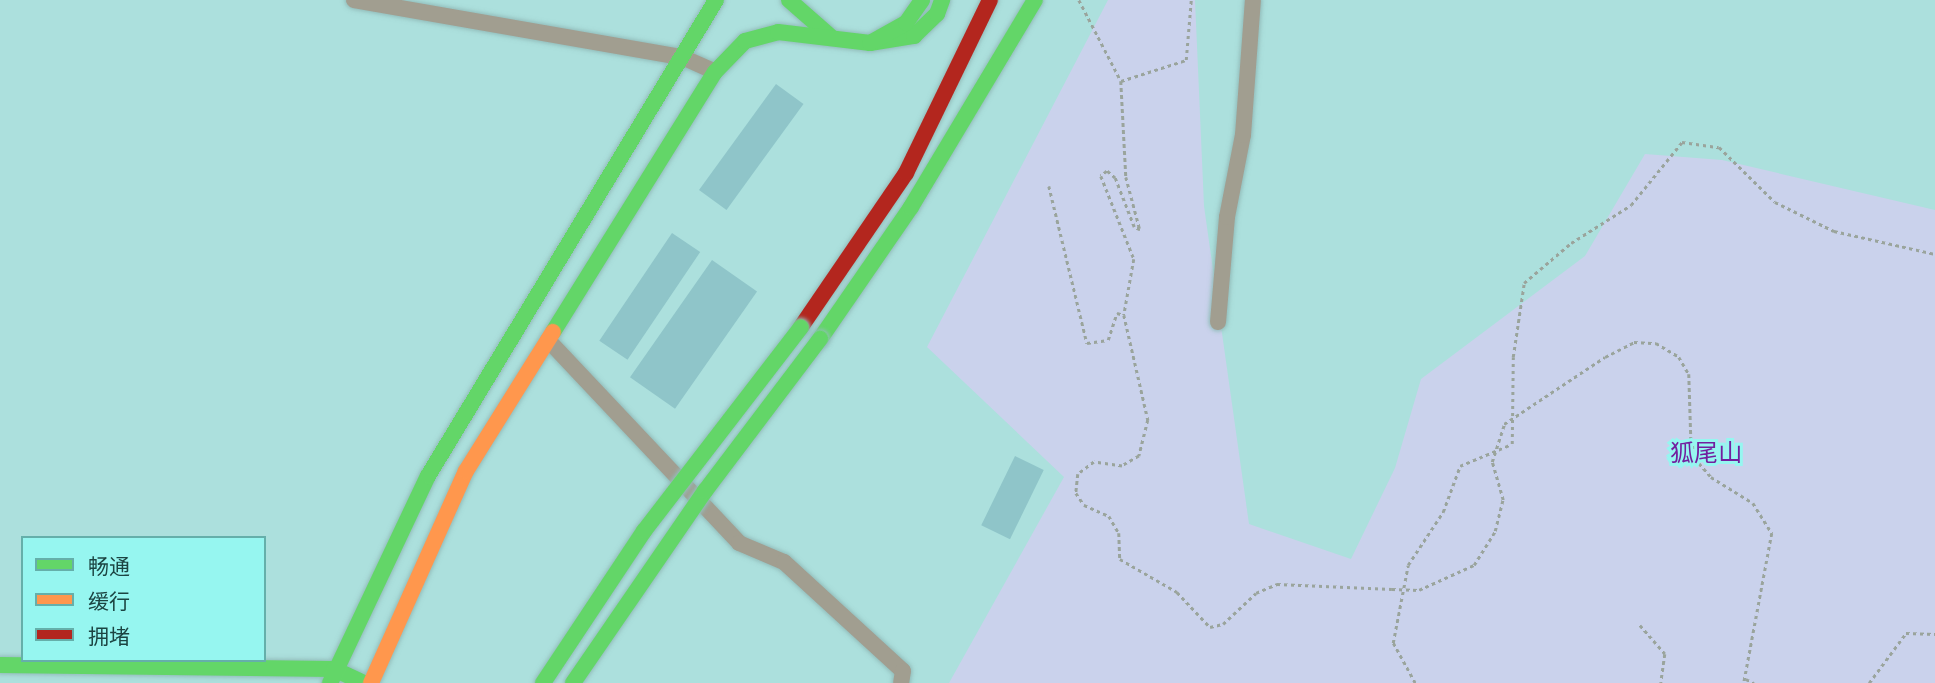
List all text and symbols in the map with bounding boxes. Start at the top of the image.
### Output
park label: 狐尾山 [1670,439,1742,467]
legend [21,536,266,662]
text: 畅通 [88,555,130,578]
text: 缓行 [88,590,130,613]
text: 拥堵 [88,625,130,648]

